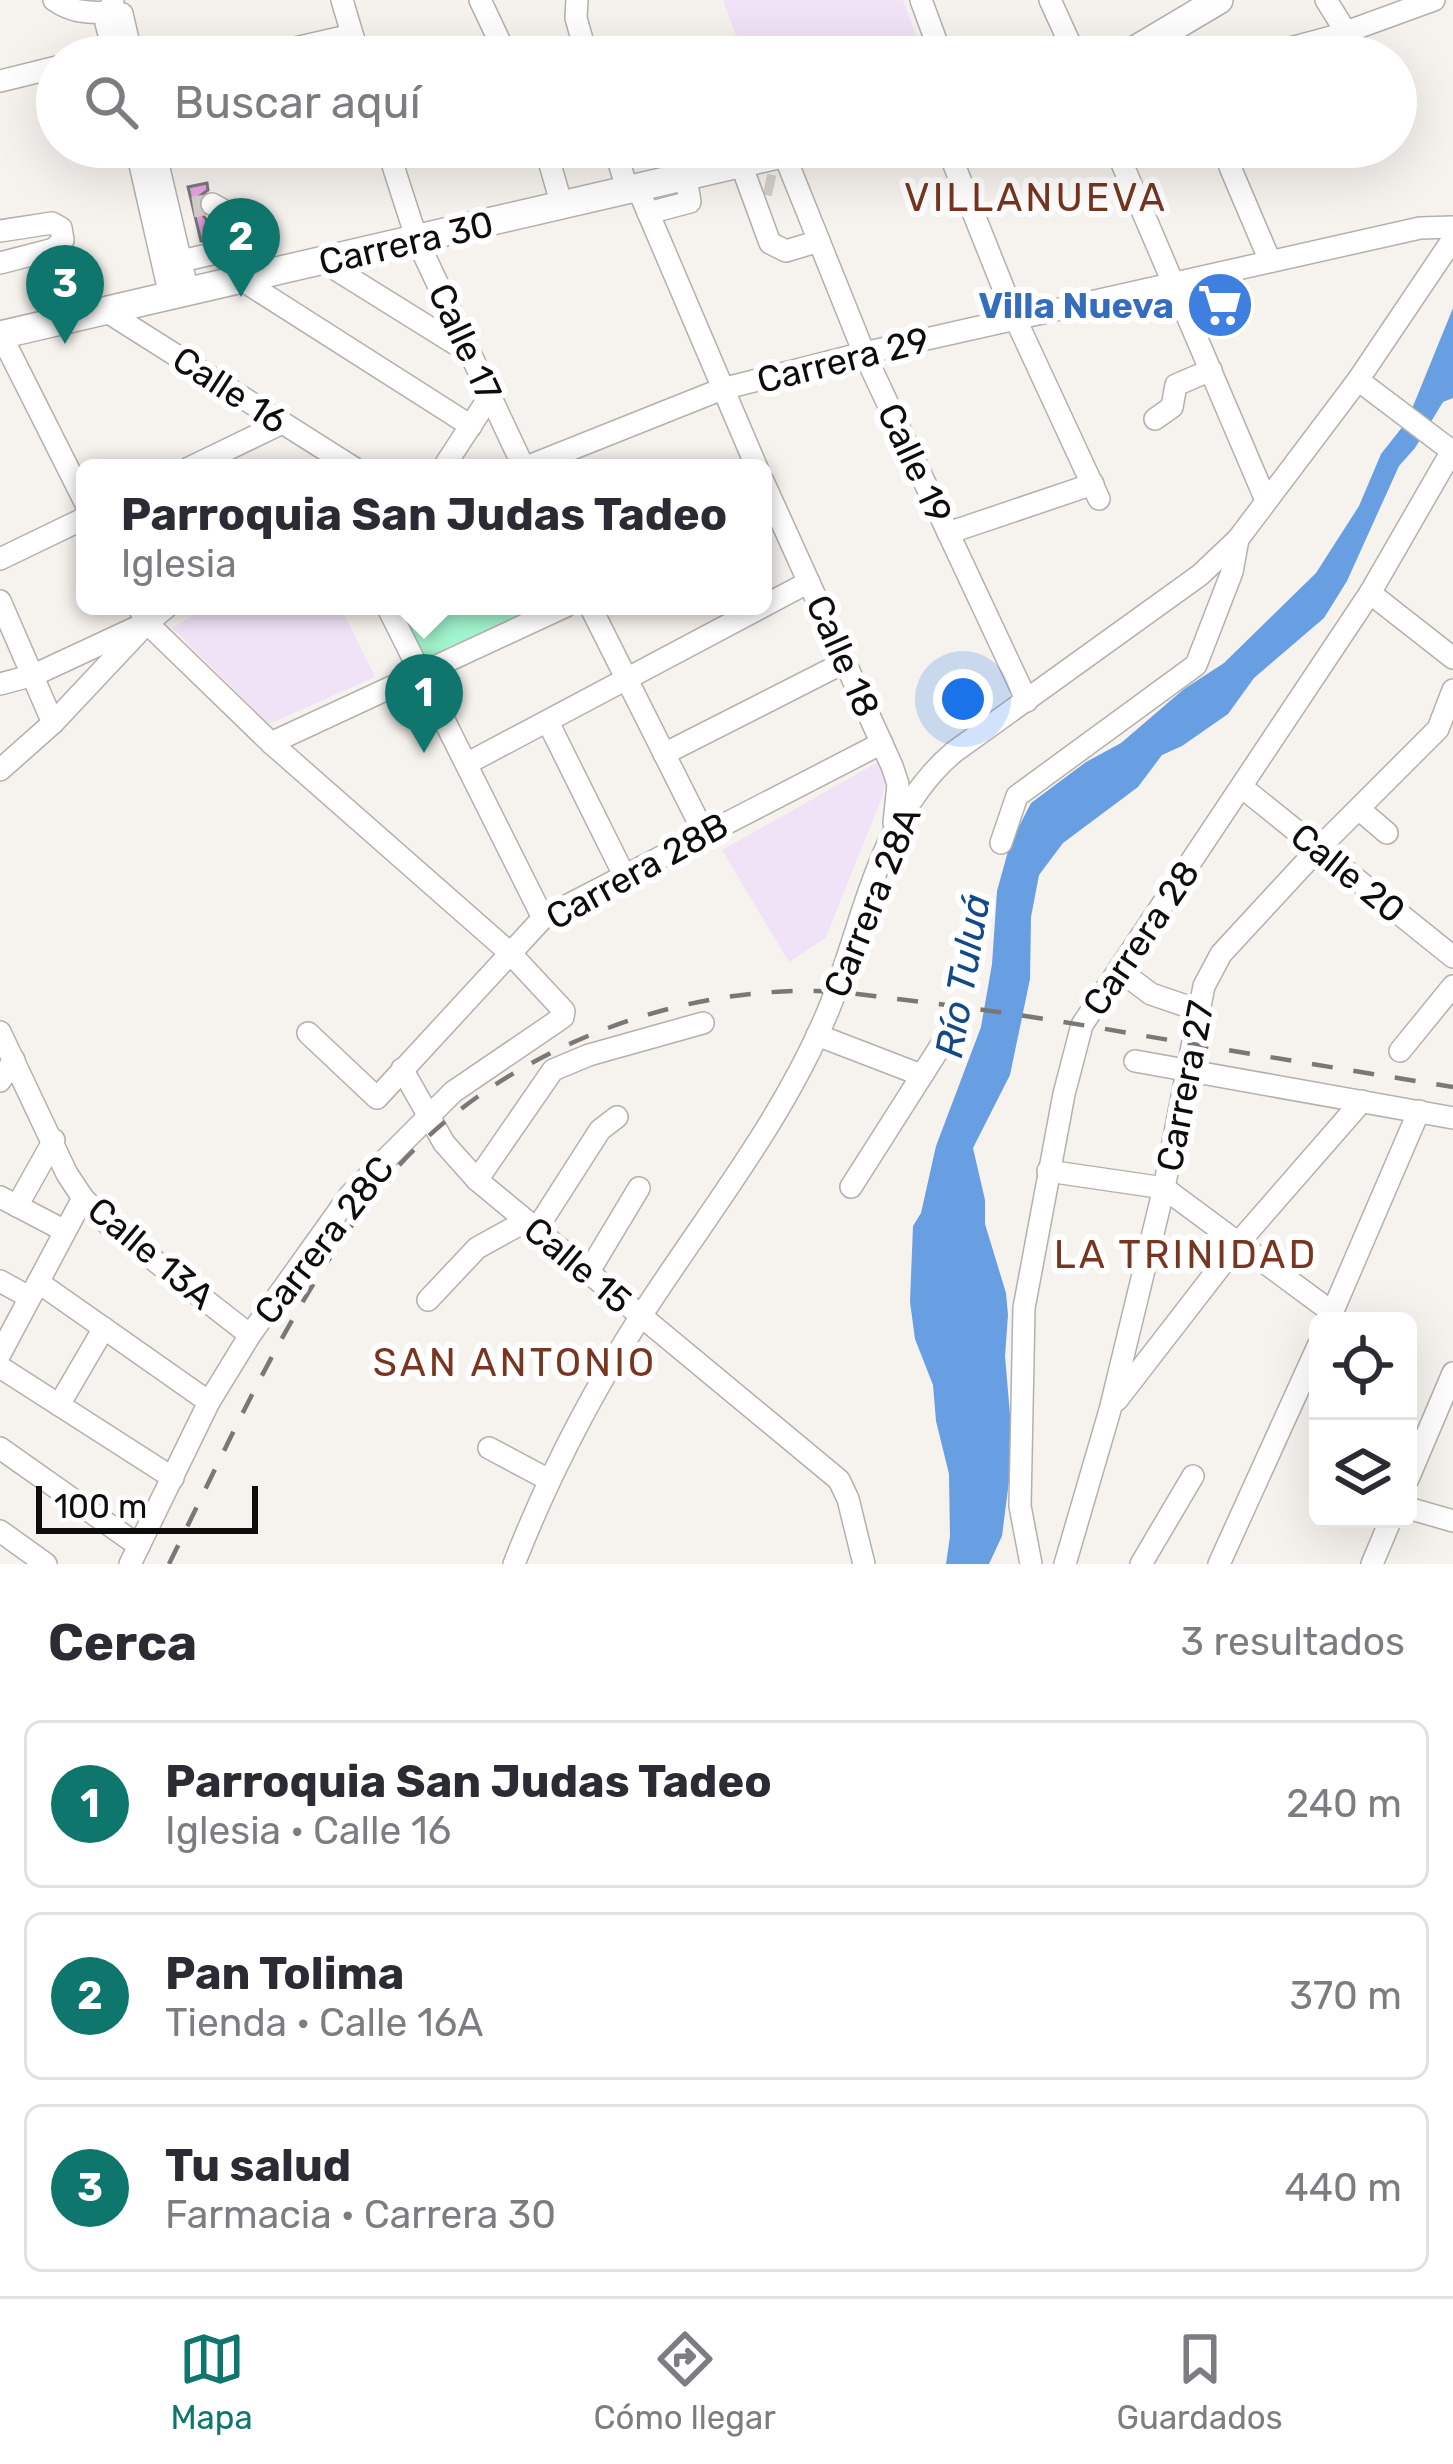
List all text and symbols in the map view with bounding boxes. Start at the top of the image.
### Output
search box [36,36,1417,168]
icon: search [78,69,144,135]
text: Buscar aquí [174,76,421,129]
district label: VILLANUEVA [904,175,1168,221]
pin: 2 [202,198,280,297]
street label: Carrera 30 [315,202,497,284]
pin: 3 [26,245,104,344]
supermarket icon: Villa Nueva [1185,270,1255,340]
street label: Calle 17 [419,277,511,407]
place label: Villa Nueva [978,284,1174,327]
street label: Carrera 29 [753,318,933,402]
street label: Calle 16 [165,337,295,443]
street label: Calle 19 [869,396,961,530]
popup [76,459,772,615]
text: Parroquia San Judas Tadeo [121,488,727,541]
text: Iglesia [121,541,237,587]
street label: Calle 18 [797,588,889,724]
pin: 1 [385,654,463,753]
your location [933,669,993,729]
street label: Carrera 28A [814,801,930,1003]
street label: Carrera 28B [539,803,735,939]
street label: Calle 20 [1282,814,1414,932]
street label: Carrera 28 [1074,853,1208,1023]
water label: Río Tuluá [926,891,1000,1061]
street label: Carrera 27 [1147,997,1223,1175]
street label: Carrera 28C [245,1148,403,1332]
street label: Calle 13A [79,1188,223,1318]
street label: Calle 15 [515,1208,641,1322]
district label: LA TRINIDAD [1054,1232,1318,1278]
map controls [1309,1312,1417,1528]
button: locate [1309,1312,1417,1420]
district label: SAN ANTONIO [373,1340,657,1386]
button: layers [1309,1420,1417,1528]
scale bar [36,1480,258,1533]
text: 100 m [54,1487,147,1526]
text: Cerca [48,1612,197,1673]
text: 3 resultados [1181,1619,1405,1665]
text: Parroquia San Judas Tadeo [165,1755,772,1808]
text: 1 [80,1781,100,1827]
text: 240 m [1286,1781,1402,1827]
text: Iglesia · Calle 16 [165,1808,451,1854]
text: Pan Tolima [165,1947,404,2000]
text: 2 [77,1973,103,2019]
text: 370 m [1290,1973,1402,2019]
text: Tienda · Calle 16A [165,2000,483,2046]
text: Tu salud [165,2139,351,2192]
text: 3 [77,2165,103,2211]
text: 440 m [1285,2165,1402,2211]
text: Farmacia · Carrera 30 [165,2192,556,2238]
tab: Mapa [170,2326,253,2437]
tab: Cómo llegar [594,2326,776,2437]
tab: Guardados [1117,2326,1283,2437]

